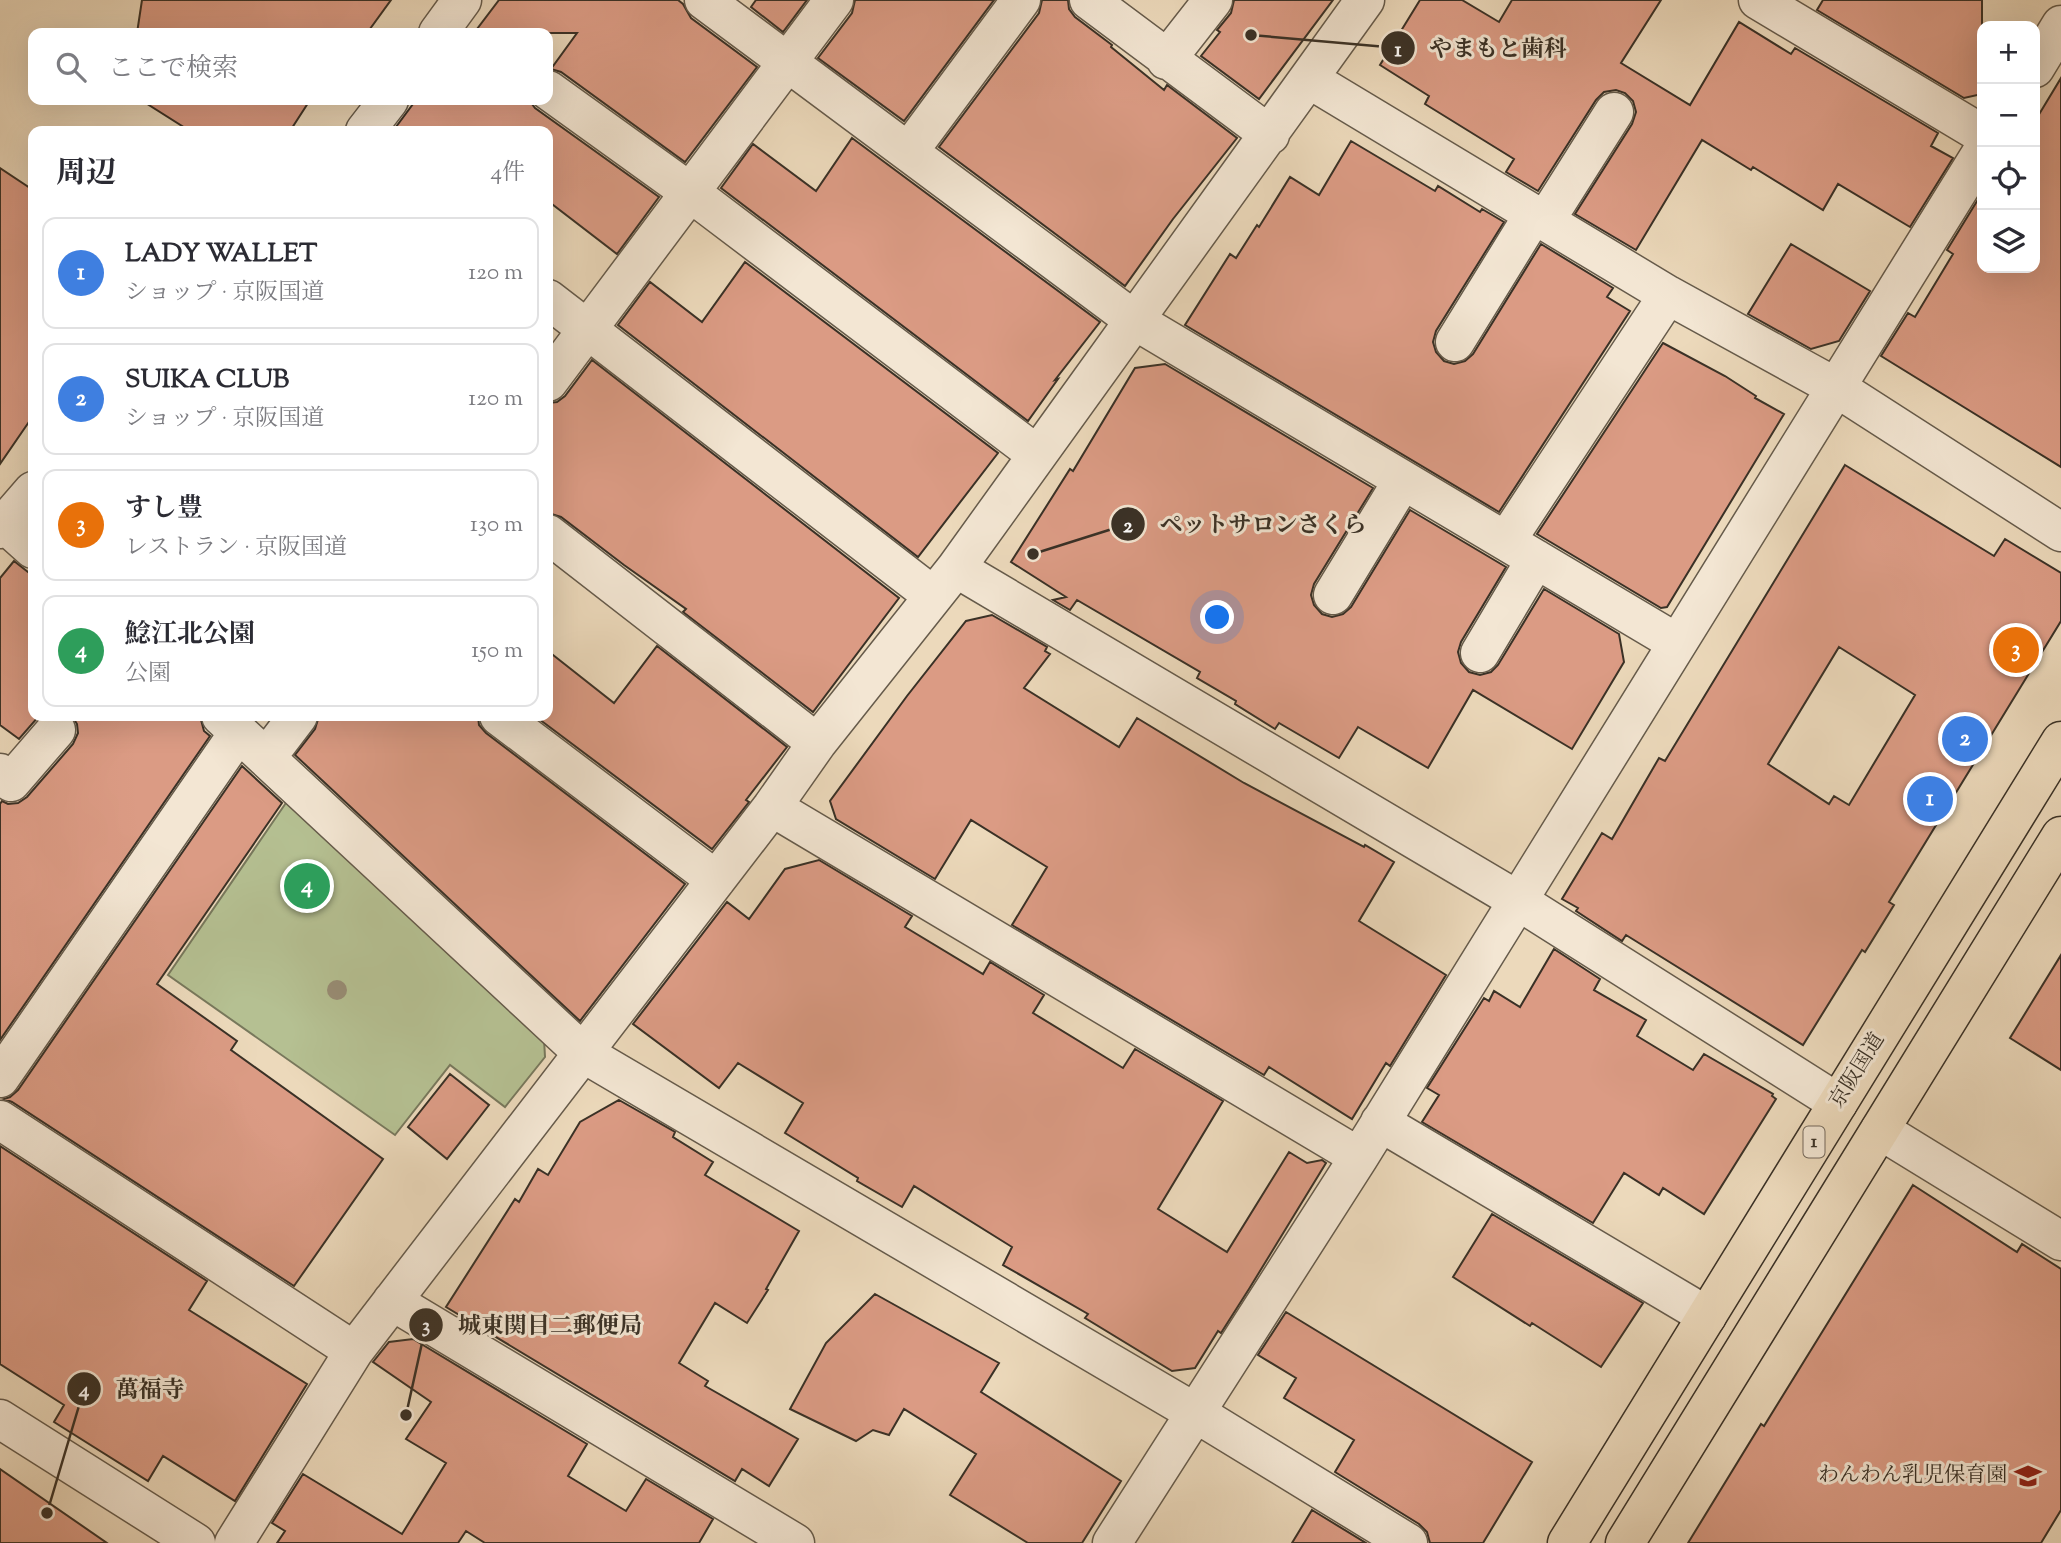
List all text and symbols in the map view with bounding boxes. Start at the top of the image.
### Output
map controls [1977,21,2040,273]
button: + [1977,21,2040,84]
callout: やまもと歯科 [1380,26,1581,70]
search box [28,28,553,105]
text: やまもと歯科 [1429,34,1567,67]
text: 1 [1394,36,1402,66]
icon: search [52,48,90,86]
text: ここで検索 [108,51,238,88]
button: − [1977,84,2040,147]
button: locate [1977,147,2040,210]
text: 周辺 [56,153,116,196]
text: 4件 [490,157,525,190]
button: layers [1977,210,2040,273]
text: LADY WALLET [125,236,317,273]
text: 1 [77,257,85,290]
text: 120 m [468,257,523,290]
text: ショップ · 京阪国道 [125,277,324,310]
text: SUIKA CLUB [125,362,289,399]
text: 2 [76,383,86,416]
text: 120 m [468,383,523,416]
text: ショップ · 京阪国道 [125,403,324,436]
text: すし豊 [125,491,203,528]
callout: ペットサロンさくら [1110,502,1380,546]
text: 3 [76,509,86,542]
text: 130 m [470,509,523,542]
text: ペットサロンさくら [1160,510,1367,543]
text: 2 [1123,512,1133,542]
text: レストラン · 京阪国道 [125,532,347,565]
your location [1200,600,1234,634]
text: 鯰江北公園 [125,617,255,654]
pin: 3 [1993,624,2039,676]
text: 4 [75,635,87,668]
text: 150 m [471,635,523,668]
text: 公園 [125,658,171,691]
pin: 2 [1942,713,1988,765]
pin: 1 [1907,773,1953,825]
pin: 4 [284,860,330,912]
street label: 京阪国道 [1823,1027,1893,1115]
road number: 1 [1804,1126,1825,1158]
callout: 城東関目二郵便局 [409,1303,656,1347]
text: 城東関目二郵便局 [458,1311,642,1344]
text: 3 [422,1312,430,1342]
callout: 萬福寺 [66,1367,198,1411]
text: 萬福寺 [116,1375,185,1408]
text: 4 [78,1376,90,1406]
place label: わんわん乳児保育園 [1818,1461,2007,1491]
school or university icon: わんわん乳児保育園 [2013,1461,2043,1491]

